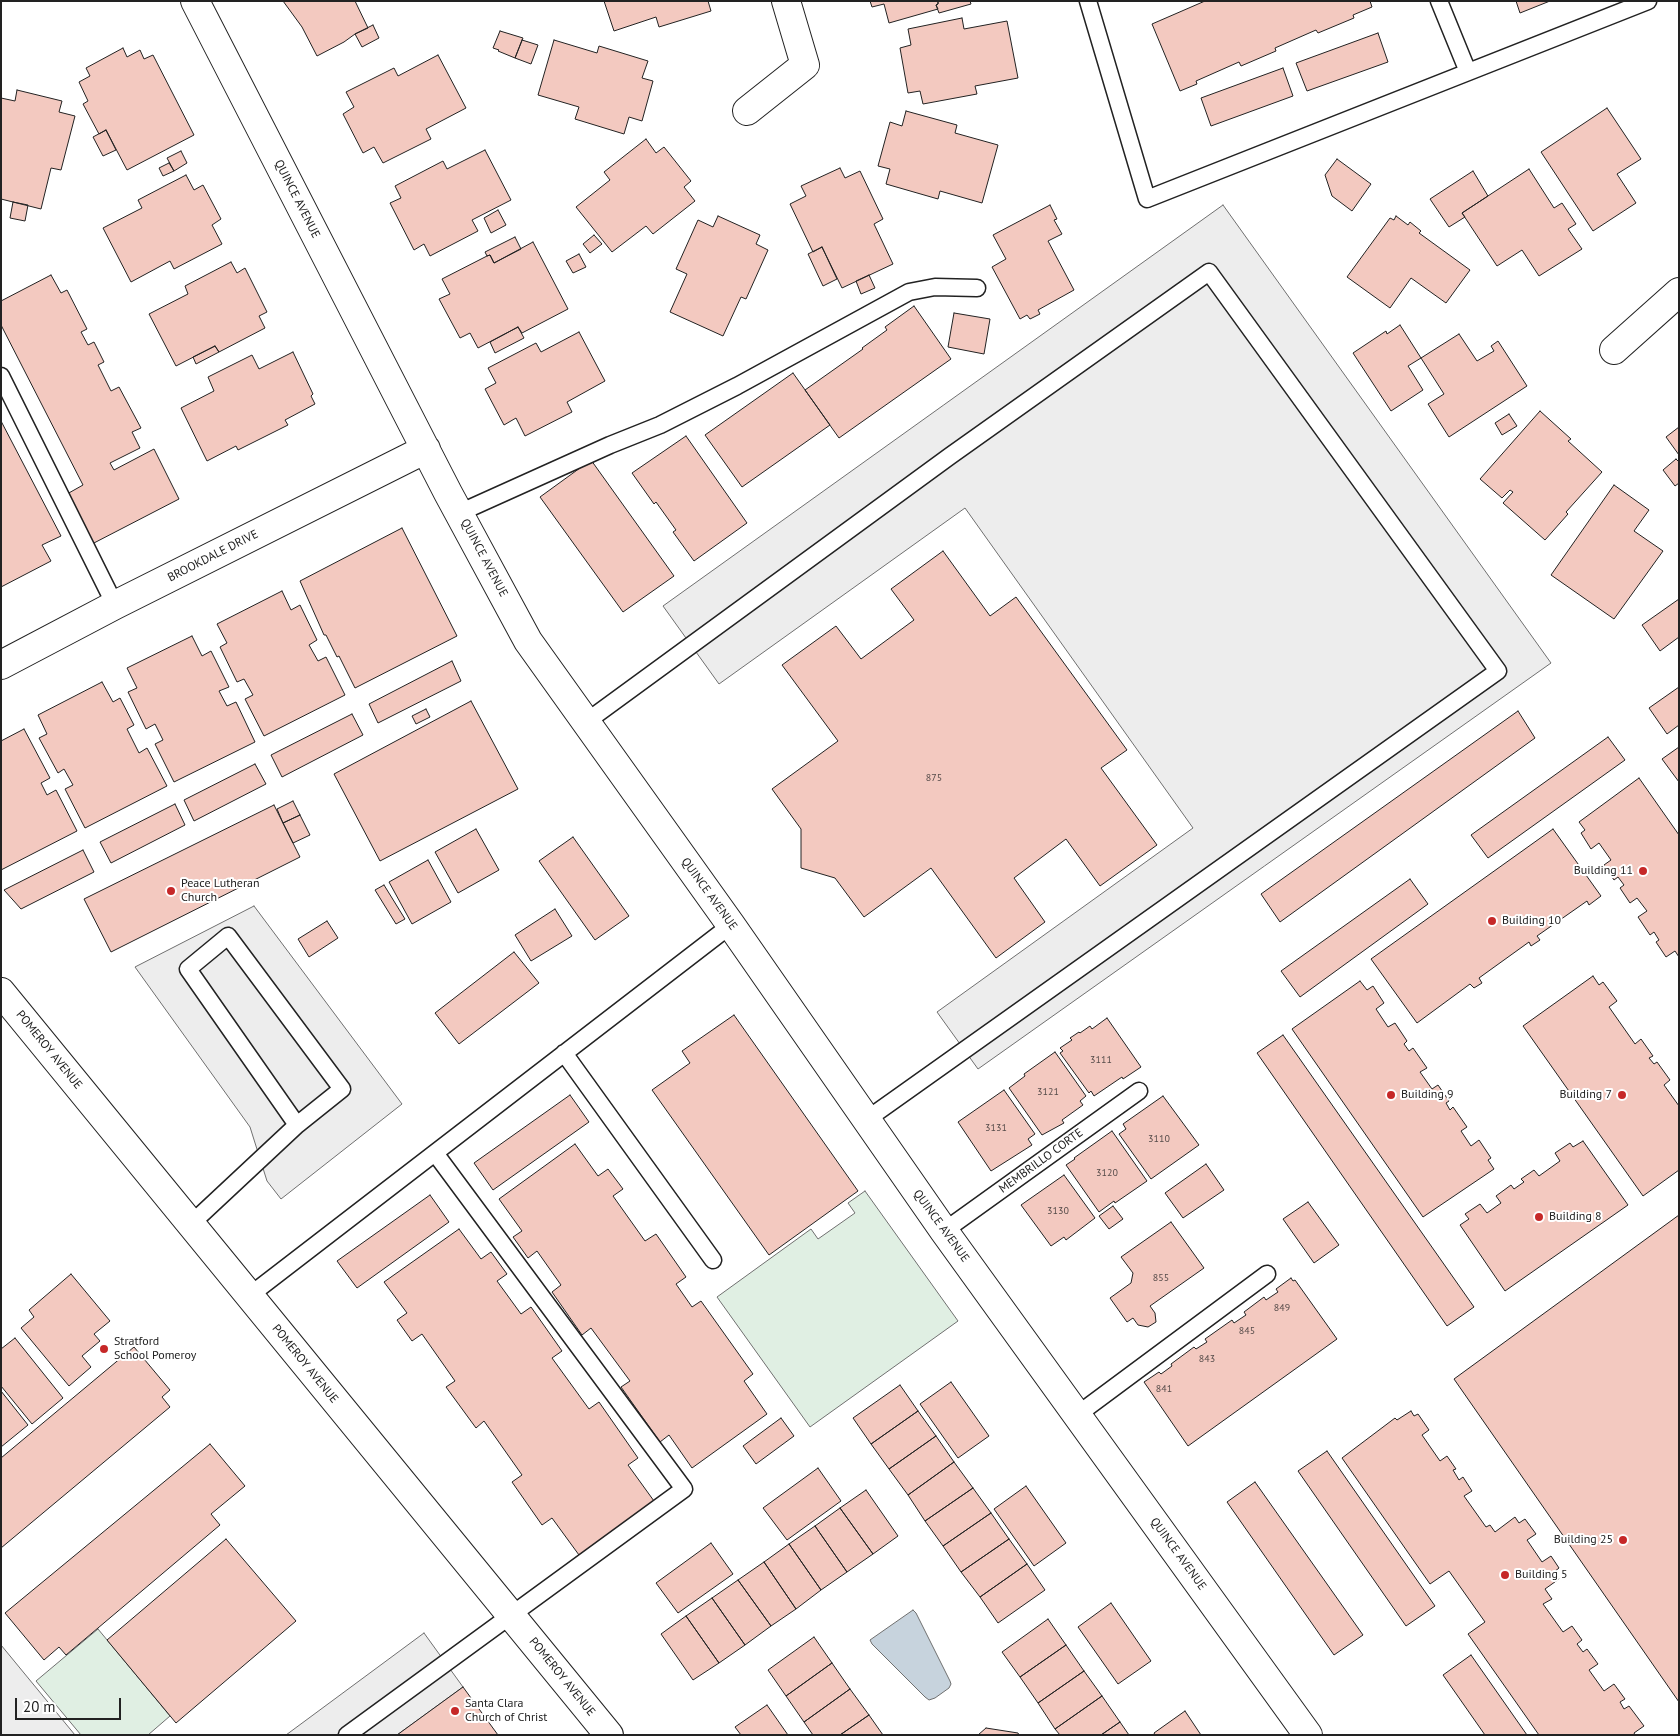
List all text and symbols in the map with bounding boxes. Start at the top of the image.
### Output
street label: QUINCE AVENUE [271,157,323,241]
street label: QUINCE AVENUE [457,517,511,599]
street label: BROOKDALE DRIVE [165,527,261,585]
house number: 875 [926,772,942,784]
street label: QUINCE AVENUE [678,855,740,933]
place label: Building 11 [1574,864,1633,878]
marker: Building 11 [1637,865,1649,877]
place label: Peace Lutheran Church [181,877,260,905]
marker: Peace Lutheran Church [165,885,177,897]
place label: Building 10 [1502,914,1561,928]
marker: Building 10 [1486,915,1498,927]
street label: POMEROY AVENUE [13,1008,85,1092]
house number: 3111 [1090,1054,1112,1066]
house number: 3121 [1037,1086,1059,1098]
place label: Building 9 [1401,1088,1454,1102]
place label: Building 7 [1559,1088,1612,1102]
marker: Building 9 [1385,1089,1397,1101]
marker: Building 7 [1616,1089,1628,1101]
house number: 3131 [985,1122,1007,1134]
street label: MEMBRILLO CORTE [996,1126,1086,1196]
house number: 3110 [1148,1133,1170,1145]
house number: 3120 [1096,1167,1118,1179]
street label: QUINCE AVENUE [910,1187,972,1265]
house number: 3130 [1047,1205,1069,1217]
place label: Building 8 [1549,1210,1602,1224]
marker: Building 8 [1533,1211,1545,1223]
house number: 855 [1153,1272,1169,1284]
house number: 849 [1274,1302,1290,1314]
street label: POMEROY AVENUE [269,1322,341,1406]
house number: 845 [1239,1325,1255,1337]
place label: Stratford School Pomeroy [114,1335,196,1363]
marker: Stratford School Pomeroy [98,1343,110,1355]
house number: 843 [1199,1353,1215,1365]
house number: 841 [1156,1383,1172,1395]
street label: QUINCE AVENUE [1147,1515,1209,1593]
place label: Building 25 [1554,1533,1613,1547]
marker: Building 25 [1617,1534,1629,1546]
place label: Building 5 [1515,1568,1568,1582]
marker: Building 5 [1499,1569,1511,1581]
street label: POMEROY AVENUE [526,1635,598,1719]
scale bar [18,1688,124,1720]
text: 20 m [23,1697,56,1716]
place label: Santa Clara Church of Christ [465,1697,547,1725]
marker: Santa Clara Church of Christ [449,1705,461,1717]

